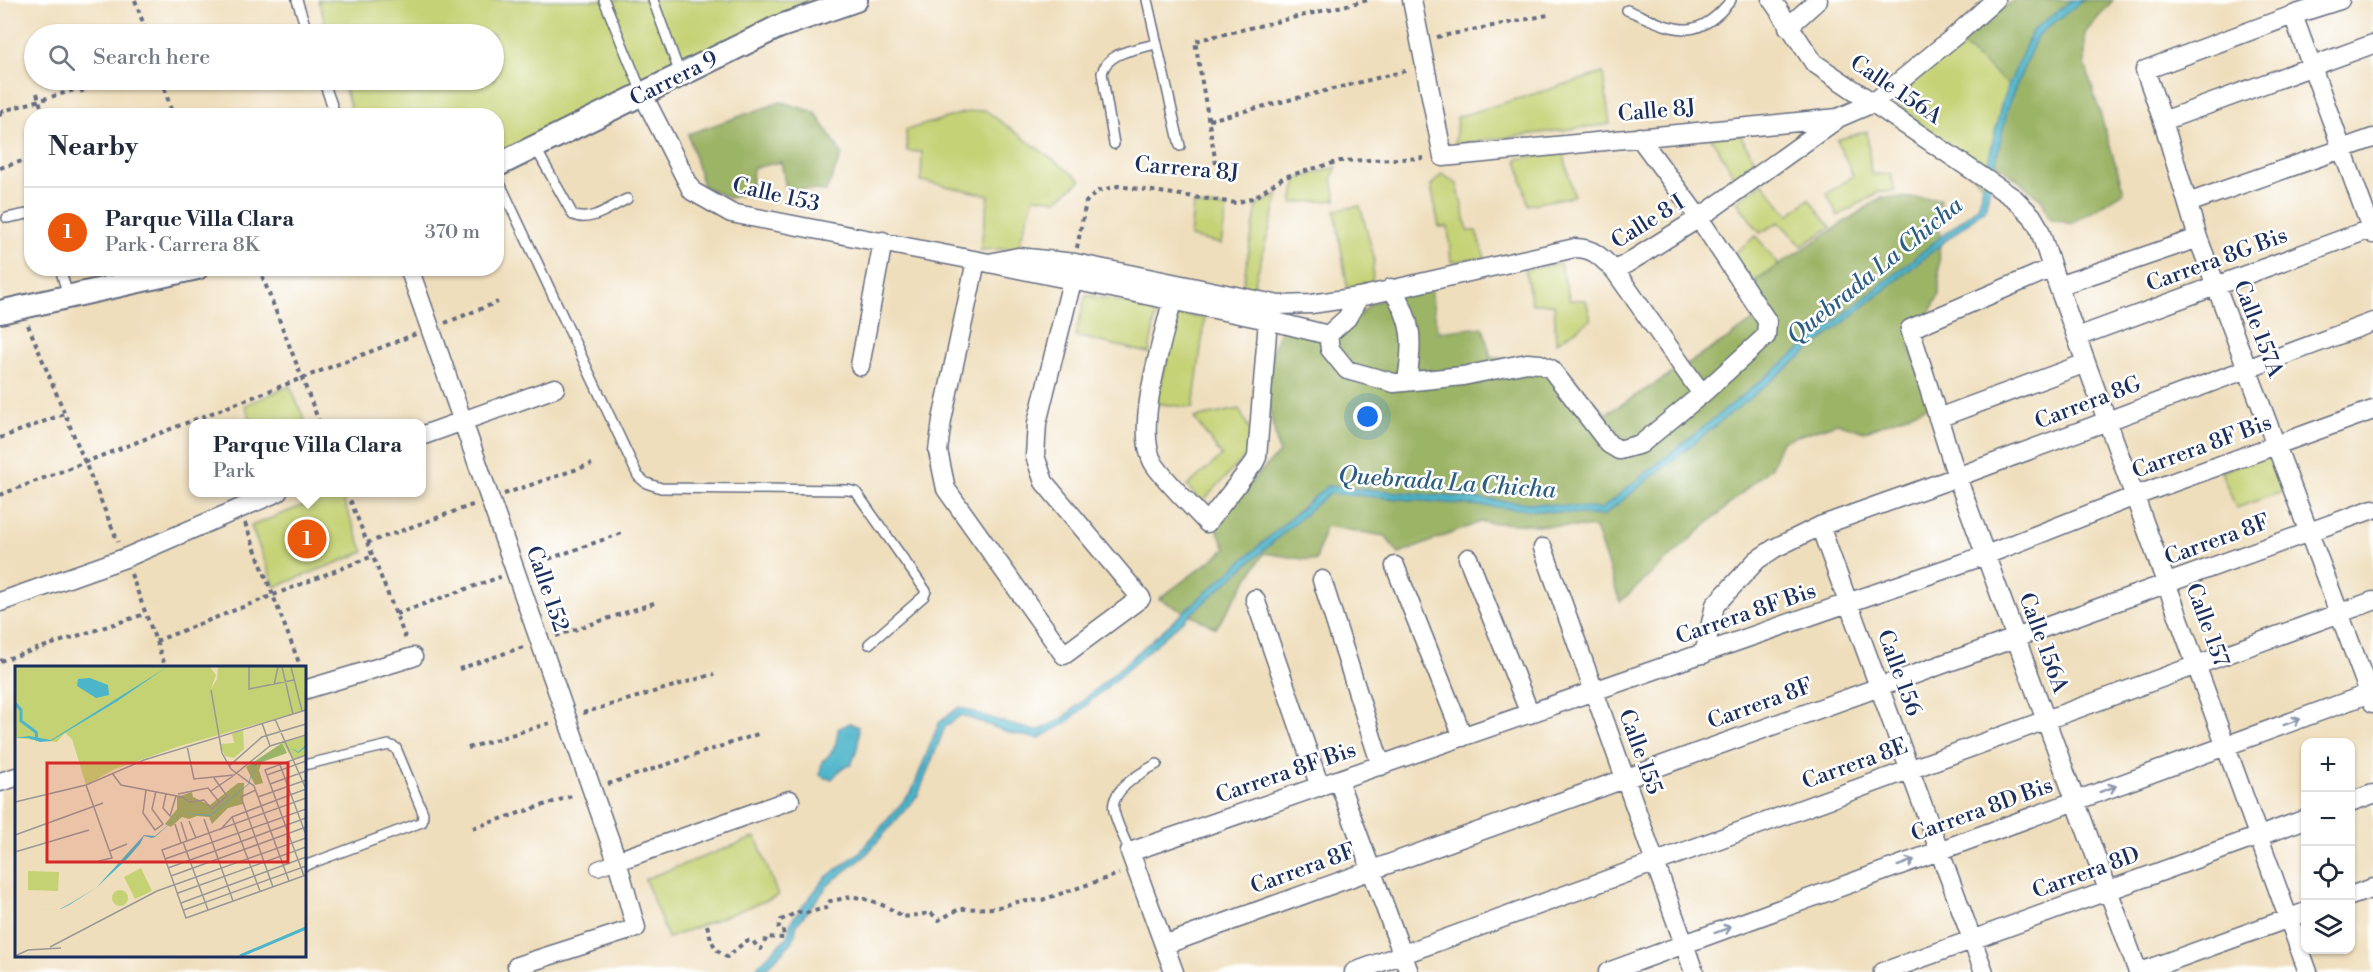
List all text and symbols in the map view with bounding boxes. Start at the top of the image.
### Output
search box [24,24,504,90]
icon: search [45,41,78,74]
text: Search here [93,44,210,71]
street label: Carrera 9 [626,45,722,113]
street label: Calle 156A [1845,49,1948,131]
street label: Calle 8J [1617,94,1697,128]
text: Nearby [48,131,138,163]
street label: Carrera 8J [1133,151,1241,187]
street label: Calle 153 [730,172,822,218]
street label: Calle 8 I [1606,189,1690,255]
water label: Quebrada La Chicha [1781,190,1970,351]
text: Parque Villa Clara [105,206,294,233]
text: 1 [63,220,72,245]
text: 370 m [425,220,480,245]
street label: Carrera 8G Bis [2143,222,2291,298]
text: Park · Carrera 8K [105,233,259,258]
street label: Calle 157A [2227,277,2289,382]
street label: Carrera 8G [2031,370,2145,436]
your location [1353,402,1382,431]
street label: Carrera 8F Bis [2129,409,2275,485]
popup [189,419,426,497]
text: Parque Villa Clara [213,432,402,459]
text: Park [213,459,255,484]
water label: Quebrada La Chicha [1337,460,1557,506]
street label: Carrera 8F [2161,509,2273,571]
pin: 1 [288,516,326,562]
street label: Calle 152 [520,542,574,636]
street label: Carrera 8F Bis [1672,577,1820,651]
street label: Calle 157 [2179,580,2235,670]
street label: Calle 156A [2012,589,2074,698]
street label: Calle 156 [1871,626,1927,720]
inset map [15,666,306,957]
street label: Carrera 8F [1704,673,1816,735]
street label: Calle 155 [1612,706,1668,798]
one-way arrow [2282,715,2300,726]
street label: Carrera 8E [1799,732,1911,796]
street label: Carrera 8F Bis [1212,736,1360,810]
map controls [2301,738,2355,954]
button: + [2301,738,2355,792]
street label: Carrera 8D Bis [1907,772,2057,848]
one-way arrow [2099,783,2117,794]
button: − [2301,792,2355,846]
street label: Carrera 8F [1247,838,1359,900]
street label: Carrera 8D [2029,841,2143,905]
button: locate [2301,846,2355,900]
one-way arrow [1896,857,1915,868]
button: layers [2301,900,2355,954]
one-way arrow [1713,924,1731,935]

